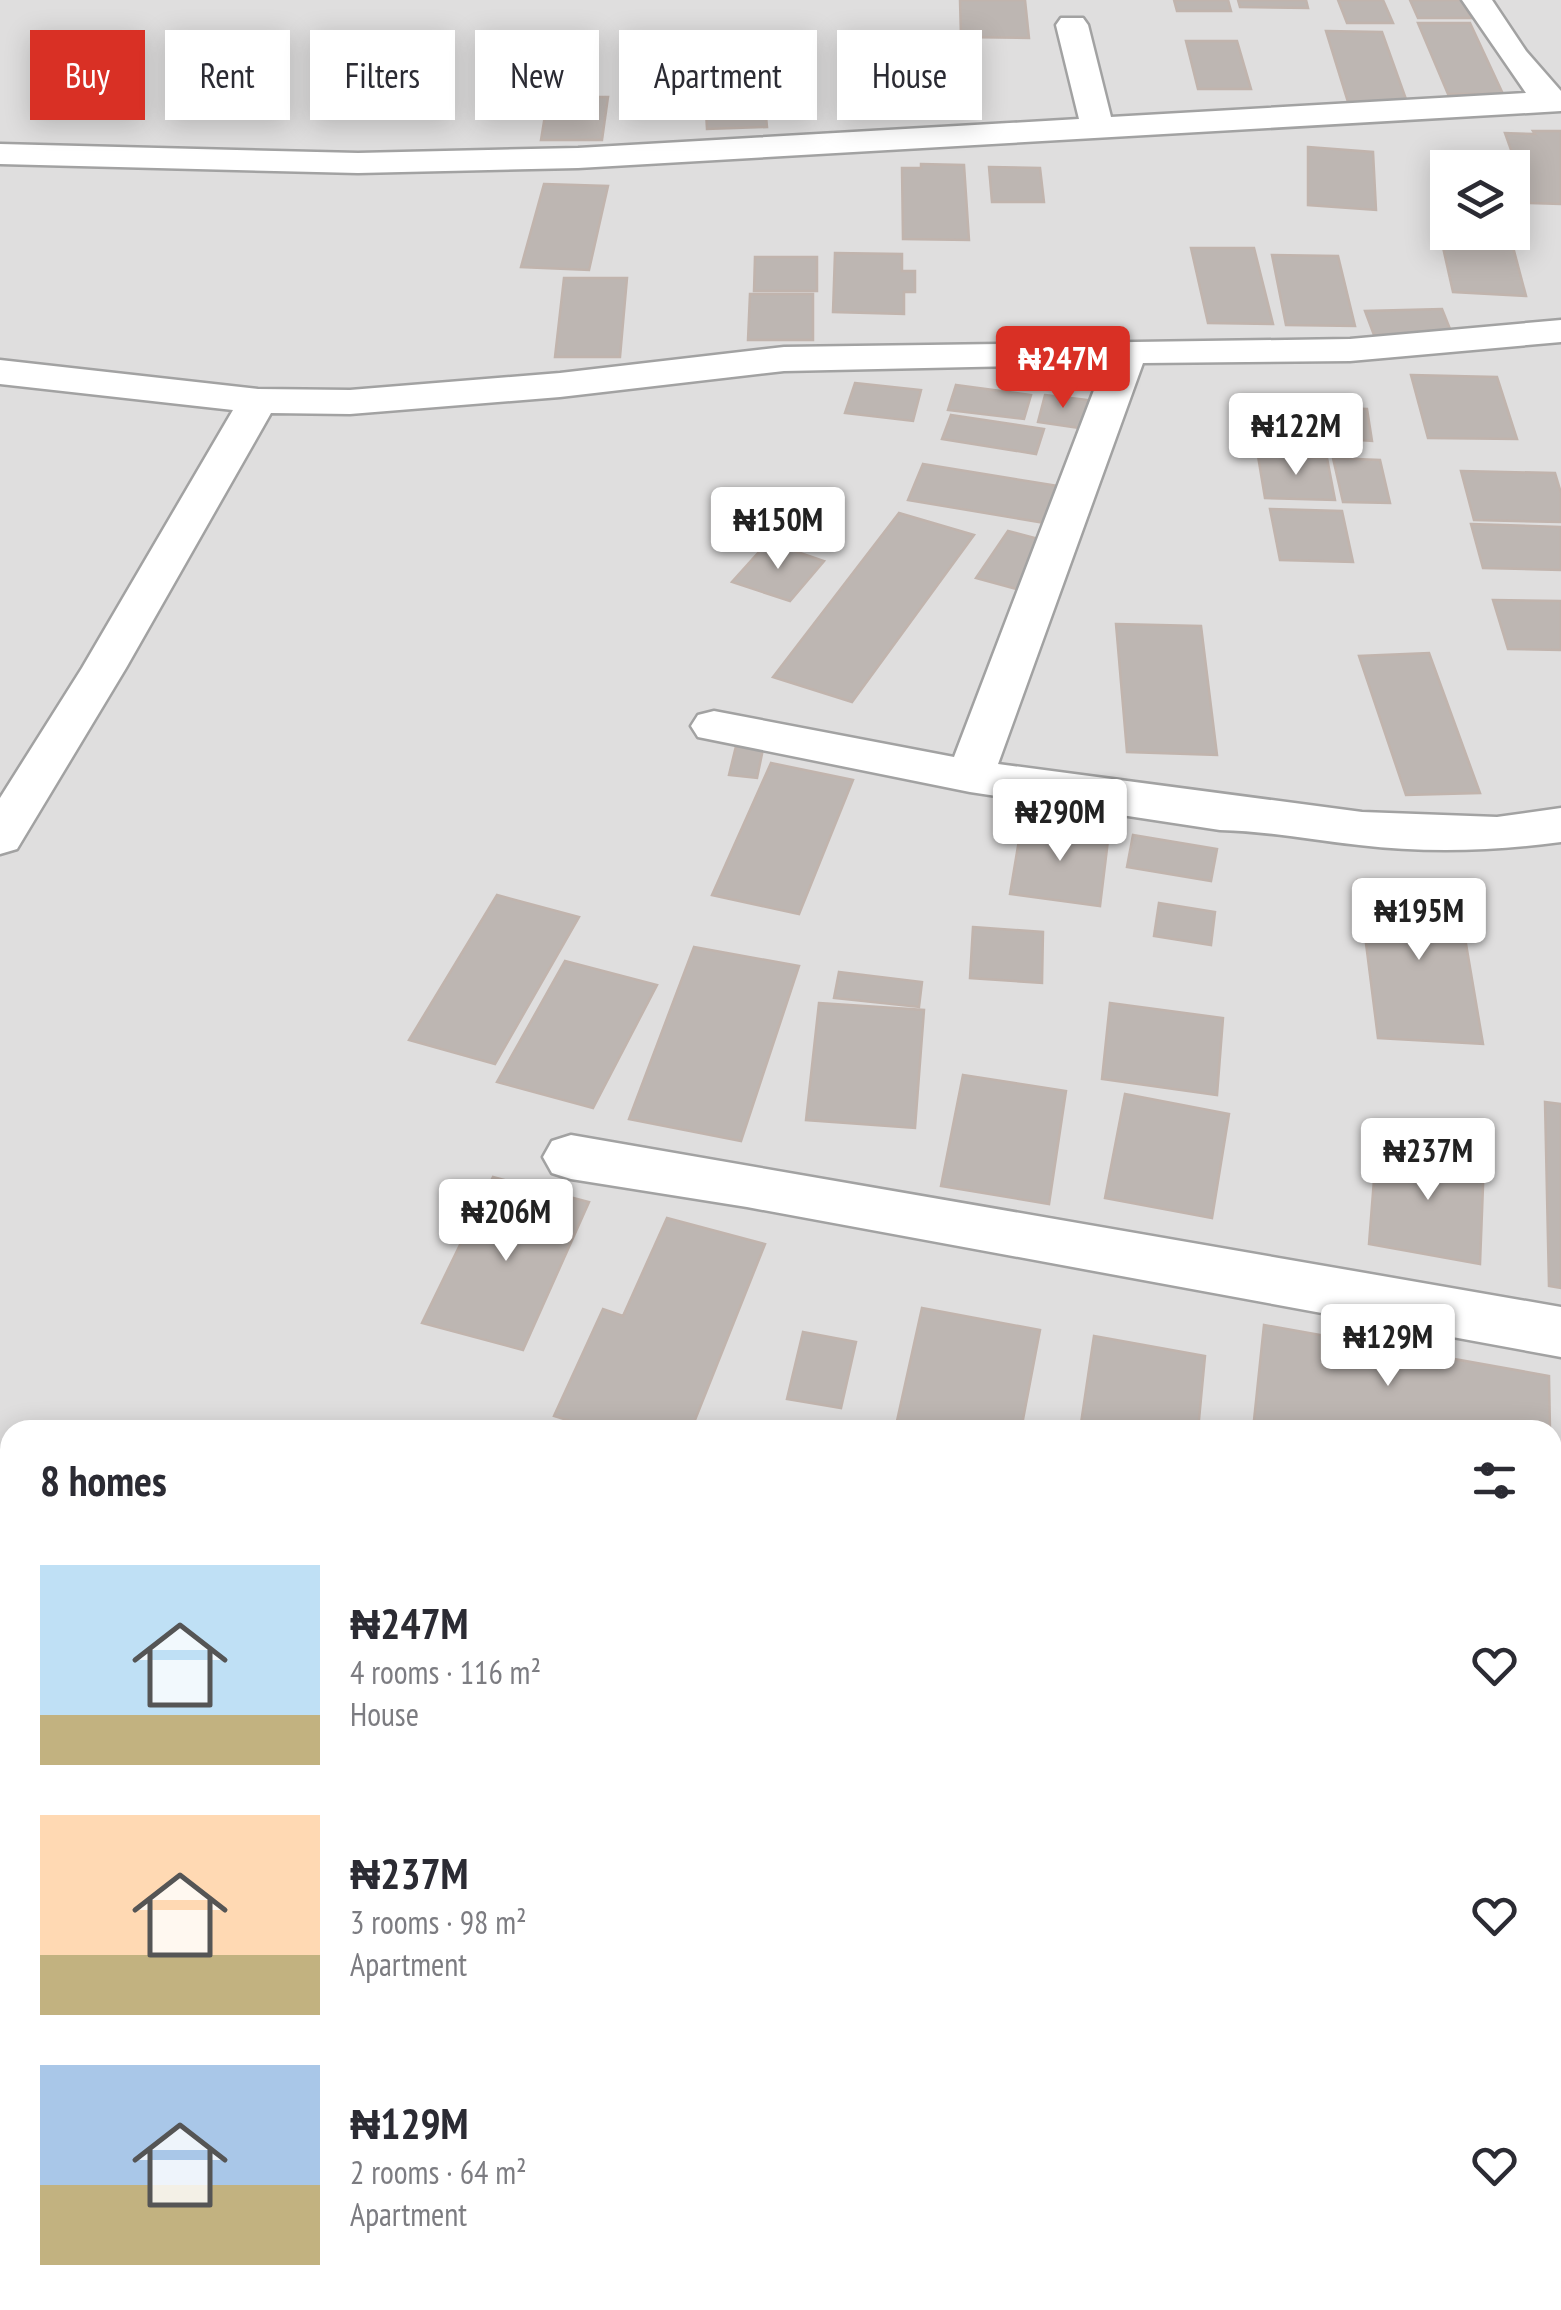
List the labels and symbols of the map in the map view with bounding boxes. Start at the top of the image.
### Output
pin: ₦247M [993,326,1133,411]
pin: ₦122M [1226,393,1366,478]
pin: ₦150M [708,487,848,572]
pin: ₦290M [990,779,1130,864]
pin: ₦195M [1349,878,1489,963]
pin: ₦237M [1358,1118,1498,1203]
pin: ₦206M [436,1179,576,1264]
pin: ₦129M [1318,1304,1458,1389]

